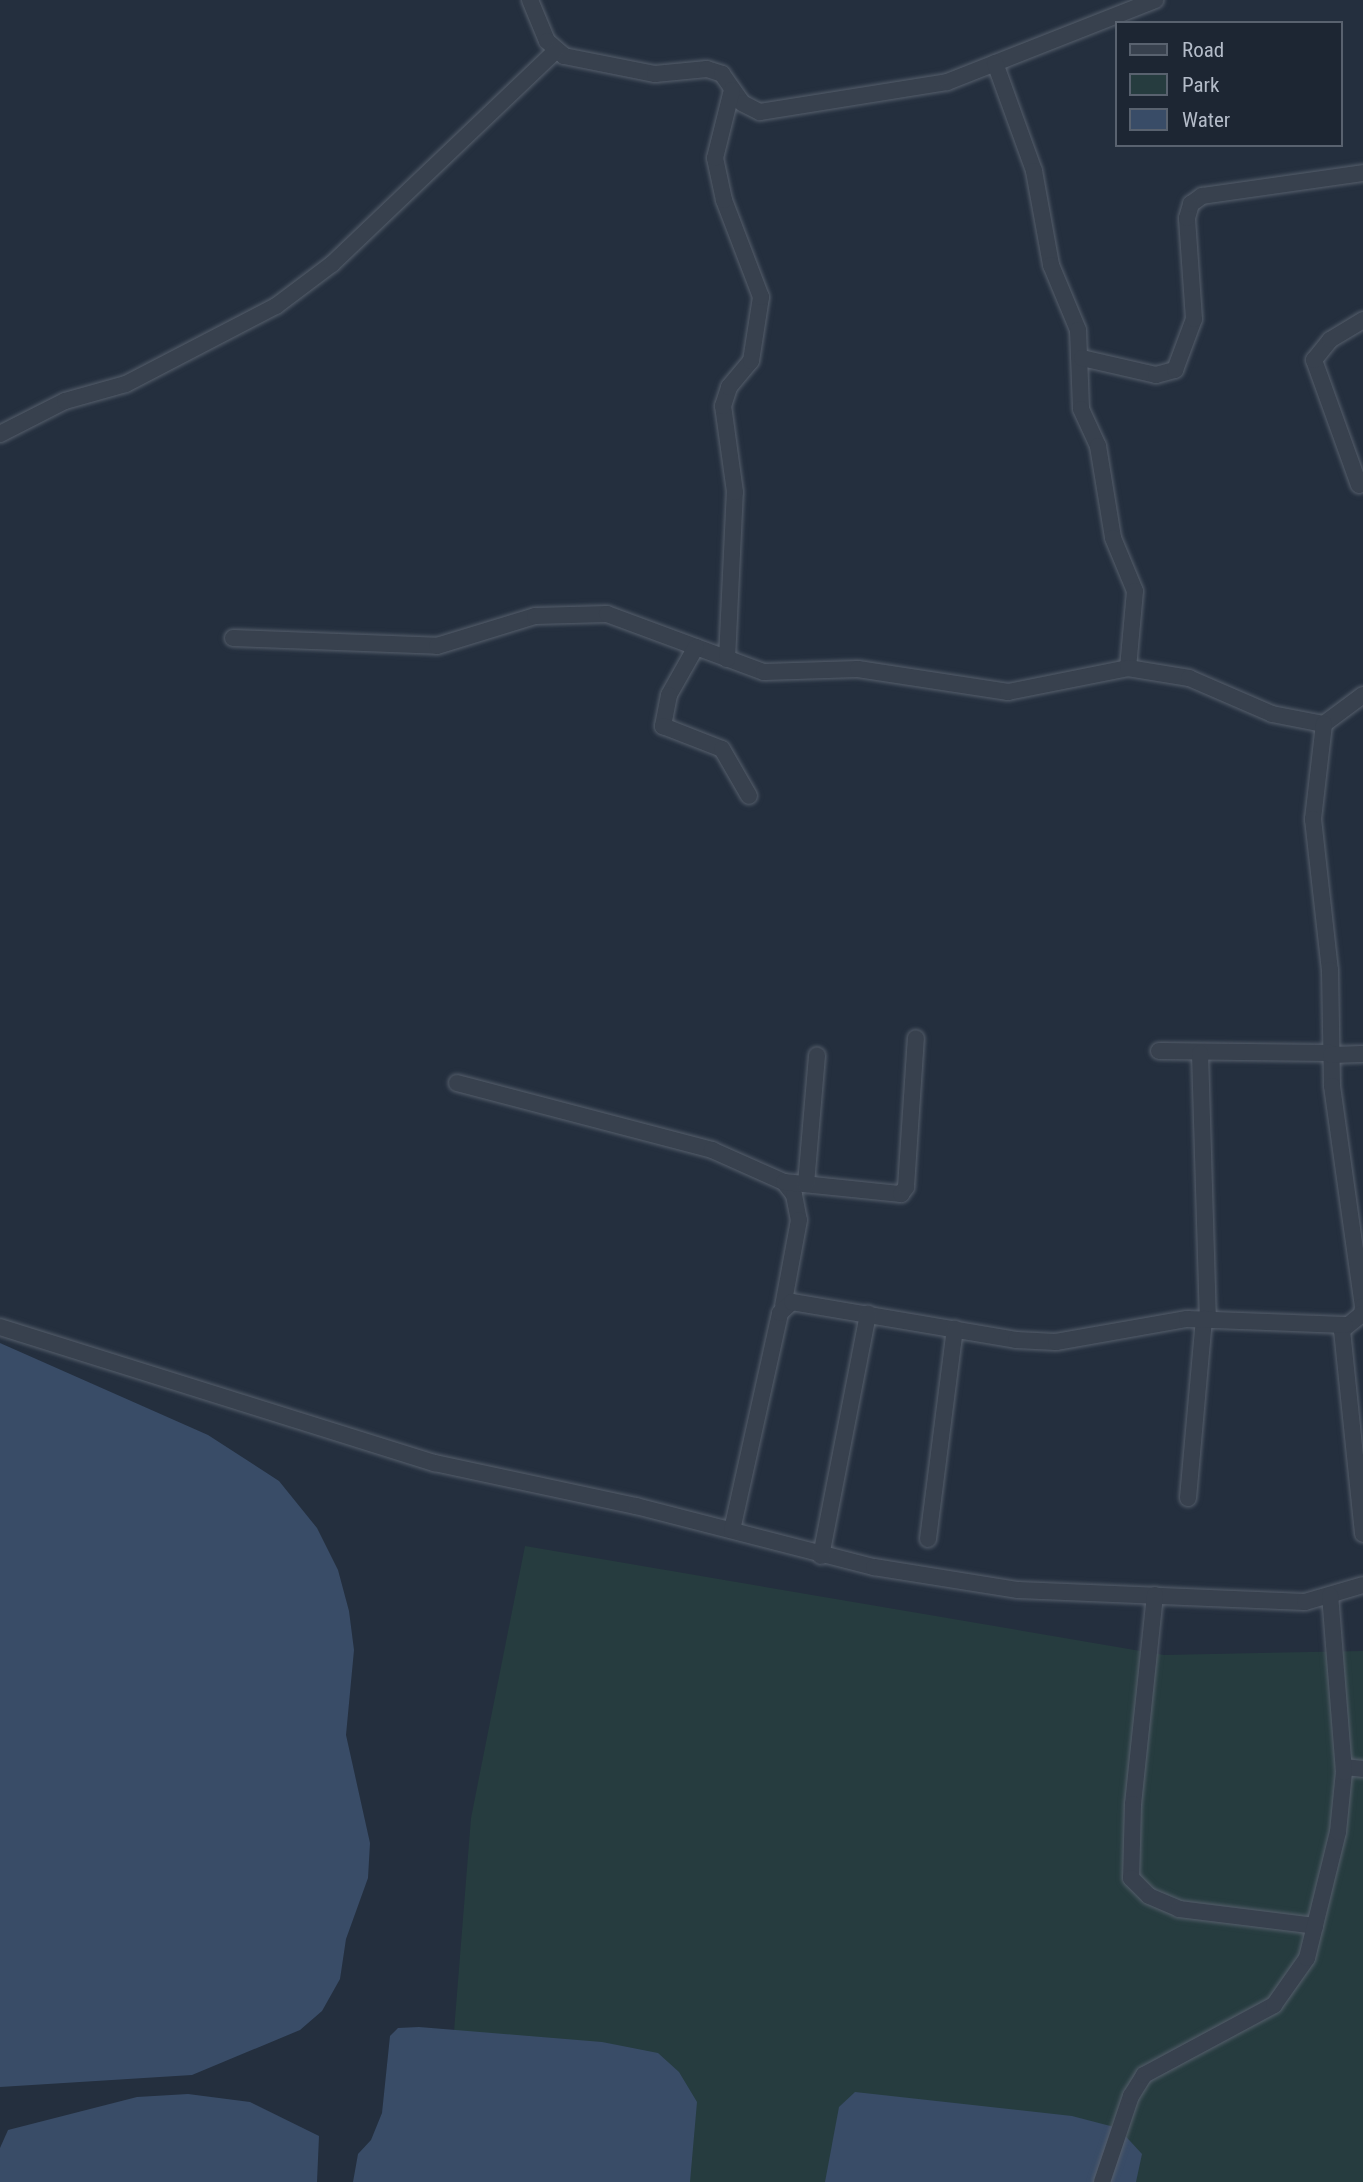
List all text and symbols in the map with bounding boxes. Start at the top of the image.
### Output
legend [1114,21,1342,147]
text: Road [1182,38,1224,62]
text: Park [1182,73,1219,97]
text: Water [1182,108,1230,132]

